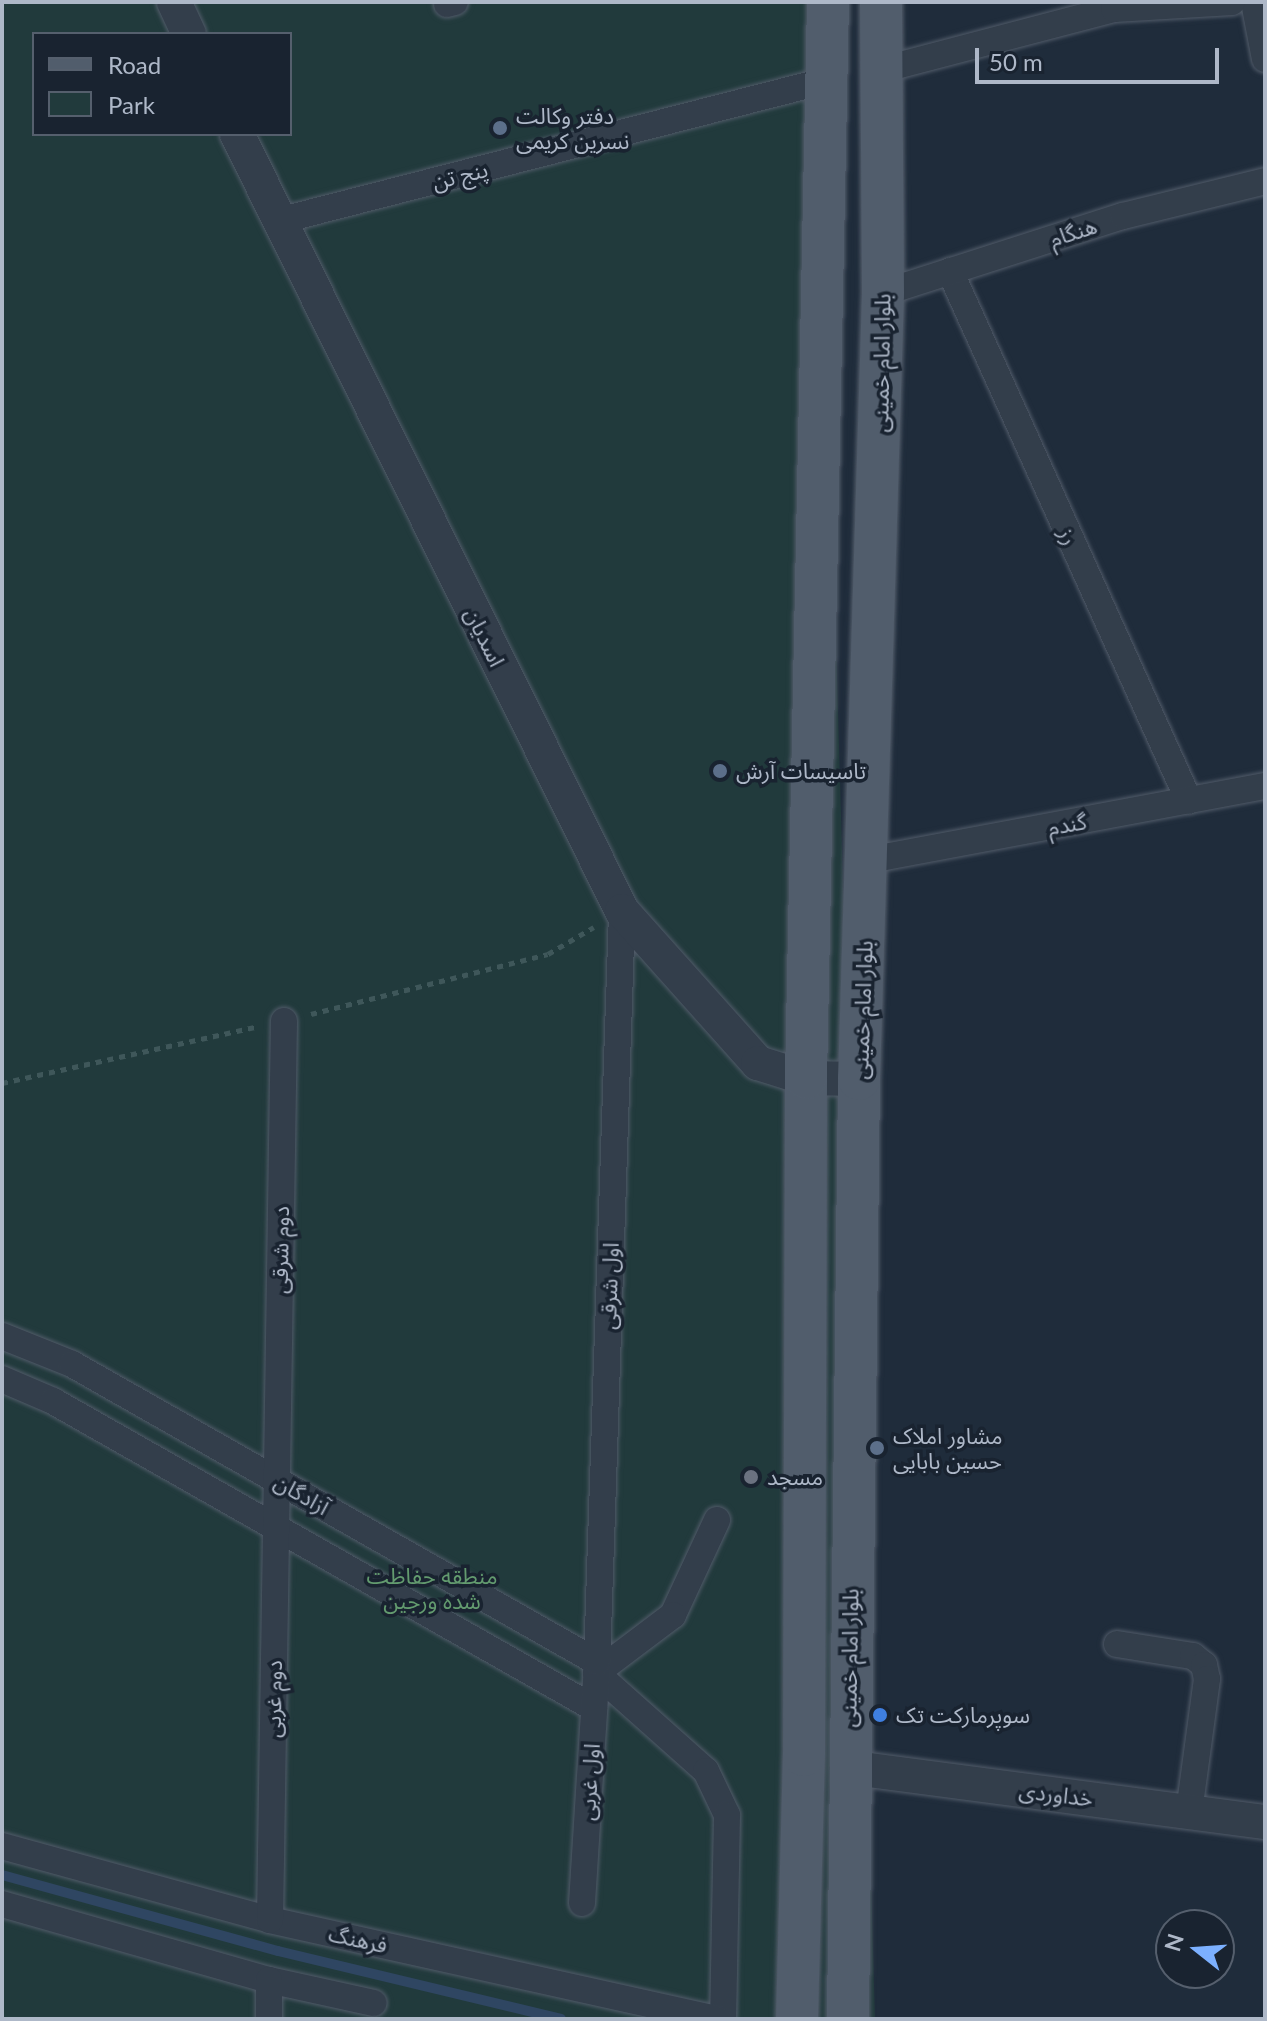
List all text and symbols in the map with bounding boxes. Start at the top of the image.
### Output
legend [32,32,292,136]
scale bar [979,32,1223,82]
text: 50 m [989,47,1043,76]
text: Road [108,50,161,79]
text: Park [108,90,155,119]
place label: دفتر وکالت نسرین کریمی [516,102,630,154]
marker: دفتر وکالت نسرین کریمی [491,119,509,137]
street label: پنج تن [429,155,491,195]
street label: هنگام [1046,212,1100,252]
street label: بلوار امام خمینی [867,293,895,433]
street label: رز [1054,523,1084,549]
street label: اسدیان [459,603,511,671]
place label: تاسیسات آرش [736,758,866,784]
marker: تاسیسات آرش [711,762,729,780]
street label: گندم [1046,808,1088,840]
street label: بلوار امام خمینی [846,940,878,1080]
street label: دوم شرقی [266,1206,294,1294]
street label: اول شرقی [594,1242,624,1330]
place label: مشاور املاک حسین بابایی [893,1422,1002,1474]
marker: مشاور املاک حسین بابایی [868,1439,886,1457]
place label: مسجد [767,1464,823,1490]
street label: آزادگان [270,1468,334,1520]
marker: مسجد [742,1468,760,1486]
park label: منطقه حفاظت شده ورجین [366,1562,498,1614]
street label: بلوار امام خمینی [835,1588,863,1728]
street label: دوم غربی [259,1660,287,1738]
place label: سوپرمارکت تک [896,1702,1030,1728]
marker: سوپرمارکت تک [871,1706,889,1724]
street label: اول غربی [573,1743,605,1821]
street label: خداوردی [1017,1776,1095,1812]
north arrow [1155,1909,1235,1989]
street label: فرهنگ [326,1920,390,1958]
text: N [1158,1930,1189,1954]

